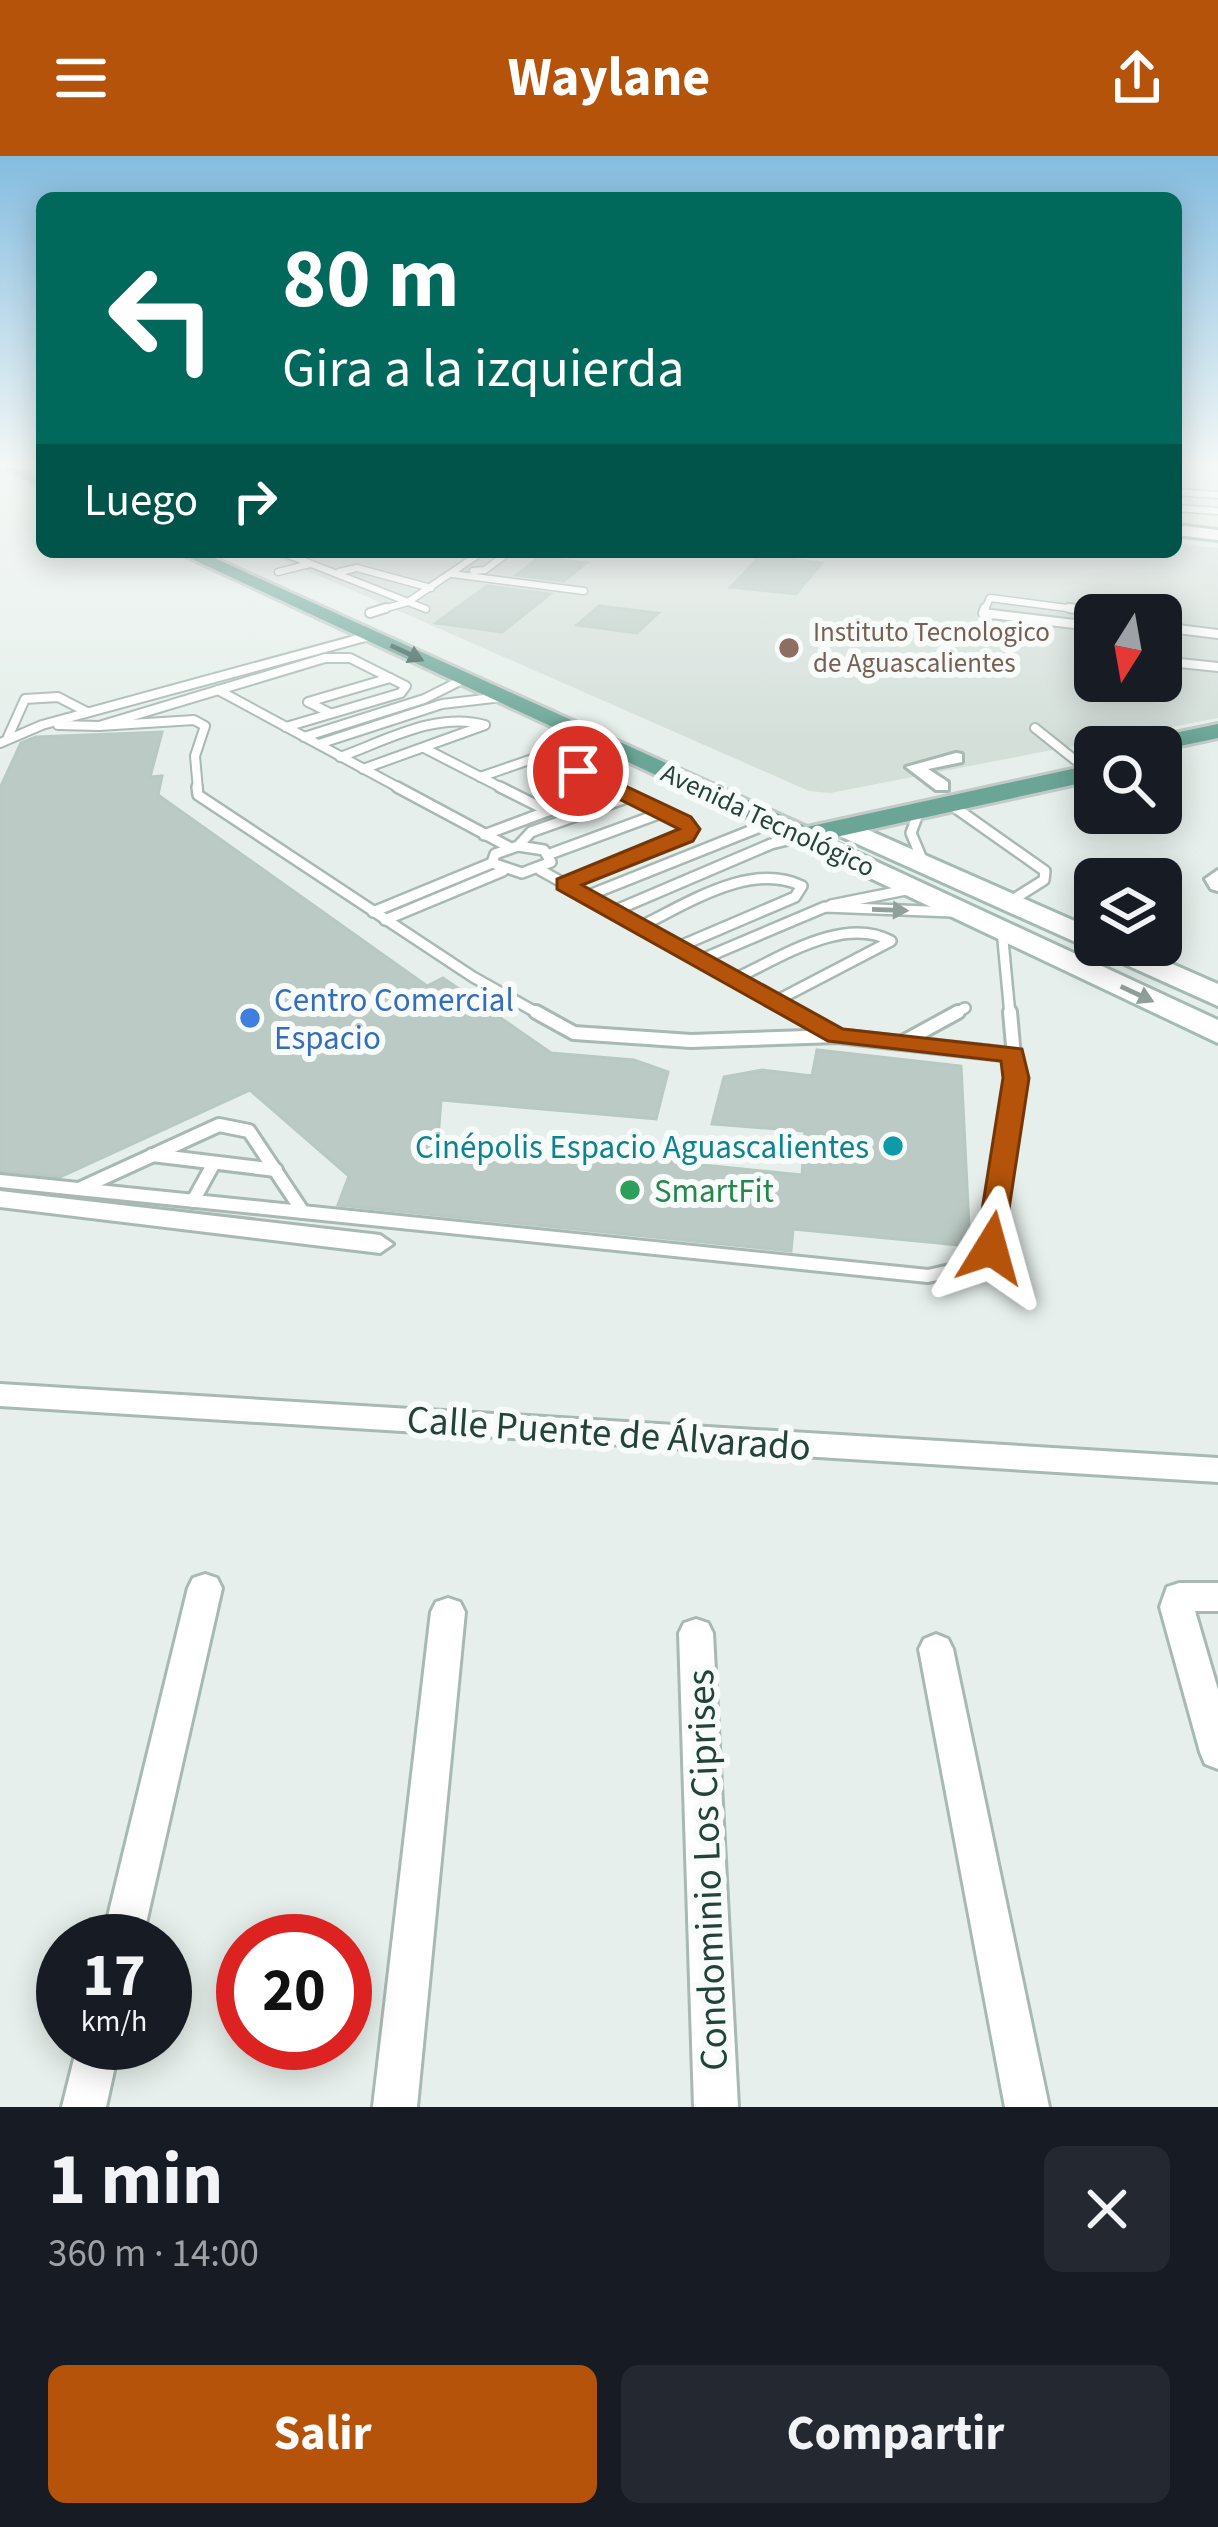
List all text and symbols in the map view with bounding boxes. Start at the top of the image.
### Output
text: Waylane [508,40,710,117]
icon: menu [48,45,114,111]
icon: share [1104,45,1170,111]
text: 80 m [282,220,460,340]
icon: left [84,240,240,396]
text: Gira a la izquierda [282,331,684,408]
icon: right [222,468,288,534]
text: Luego [84,469,198,533]
north arrow [1074,594,1182,702]
map controls [1074,594,1182,966]
place label: Instituto Tecnologico de Aguascalientes [813,613,1050,683]
marker: Instituto Tecnologico de Aguascalientes [776,635,802,661]
one-way arrow [390,644,425,664]
pin [527,720,629,822]
button: search [1074,726,1182,834]
icon: arrive [545,738,611,804]
street label: Avenida Tecnológico [655,754,881,887]
button: layers [1074,858,1182,966]
one-way arrow [872,901,910,920]
place label: Centro Comercial Espacio [274,977,514,1062]
one-way arrow [1120,984,1155,1004]
marker: Centro Comercial Espacio [237,1005,263,1031]
place label: Cinépolis Espacio Aguascalientes [415,1124,869,1171]
marker: Cinépolis Espacio Aguascalientes [880,1133,906,1159]
place label: SmartFit [654,1168,774,1215]
marker: SmartFit [617,1177,643,1203]
position arrow [928,1185,1054,1311]
street label: Calle Puente de Álvarado [405,1392,813,1476]
street label: Condominio Los Ciprises [673,1668,743,2072]
speed limit sign: 20 [216,1914,372,2070]
text: 17 [82,1934,146,2019]
text: km/h [81,2000,147,2043]
text: 1 min [48,2129,223,2232]
button: close [1044,2146,1170,2272]
text: 360 m · 14:00 [48,2226,259,2282]
button: Salir [48,2365,597,2503]
button: Compartir [621,2365,1170,2503]

